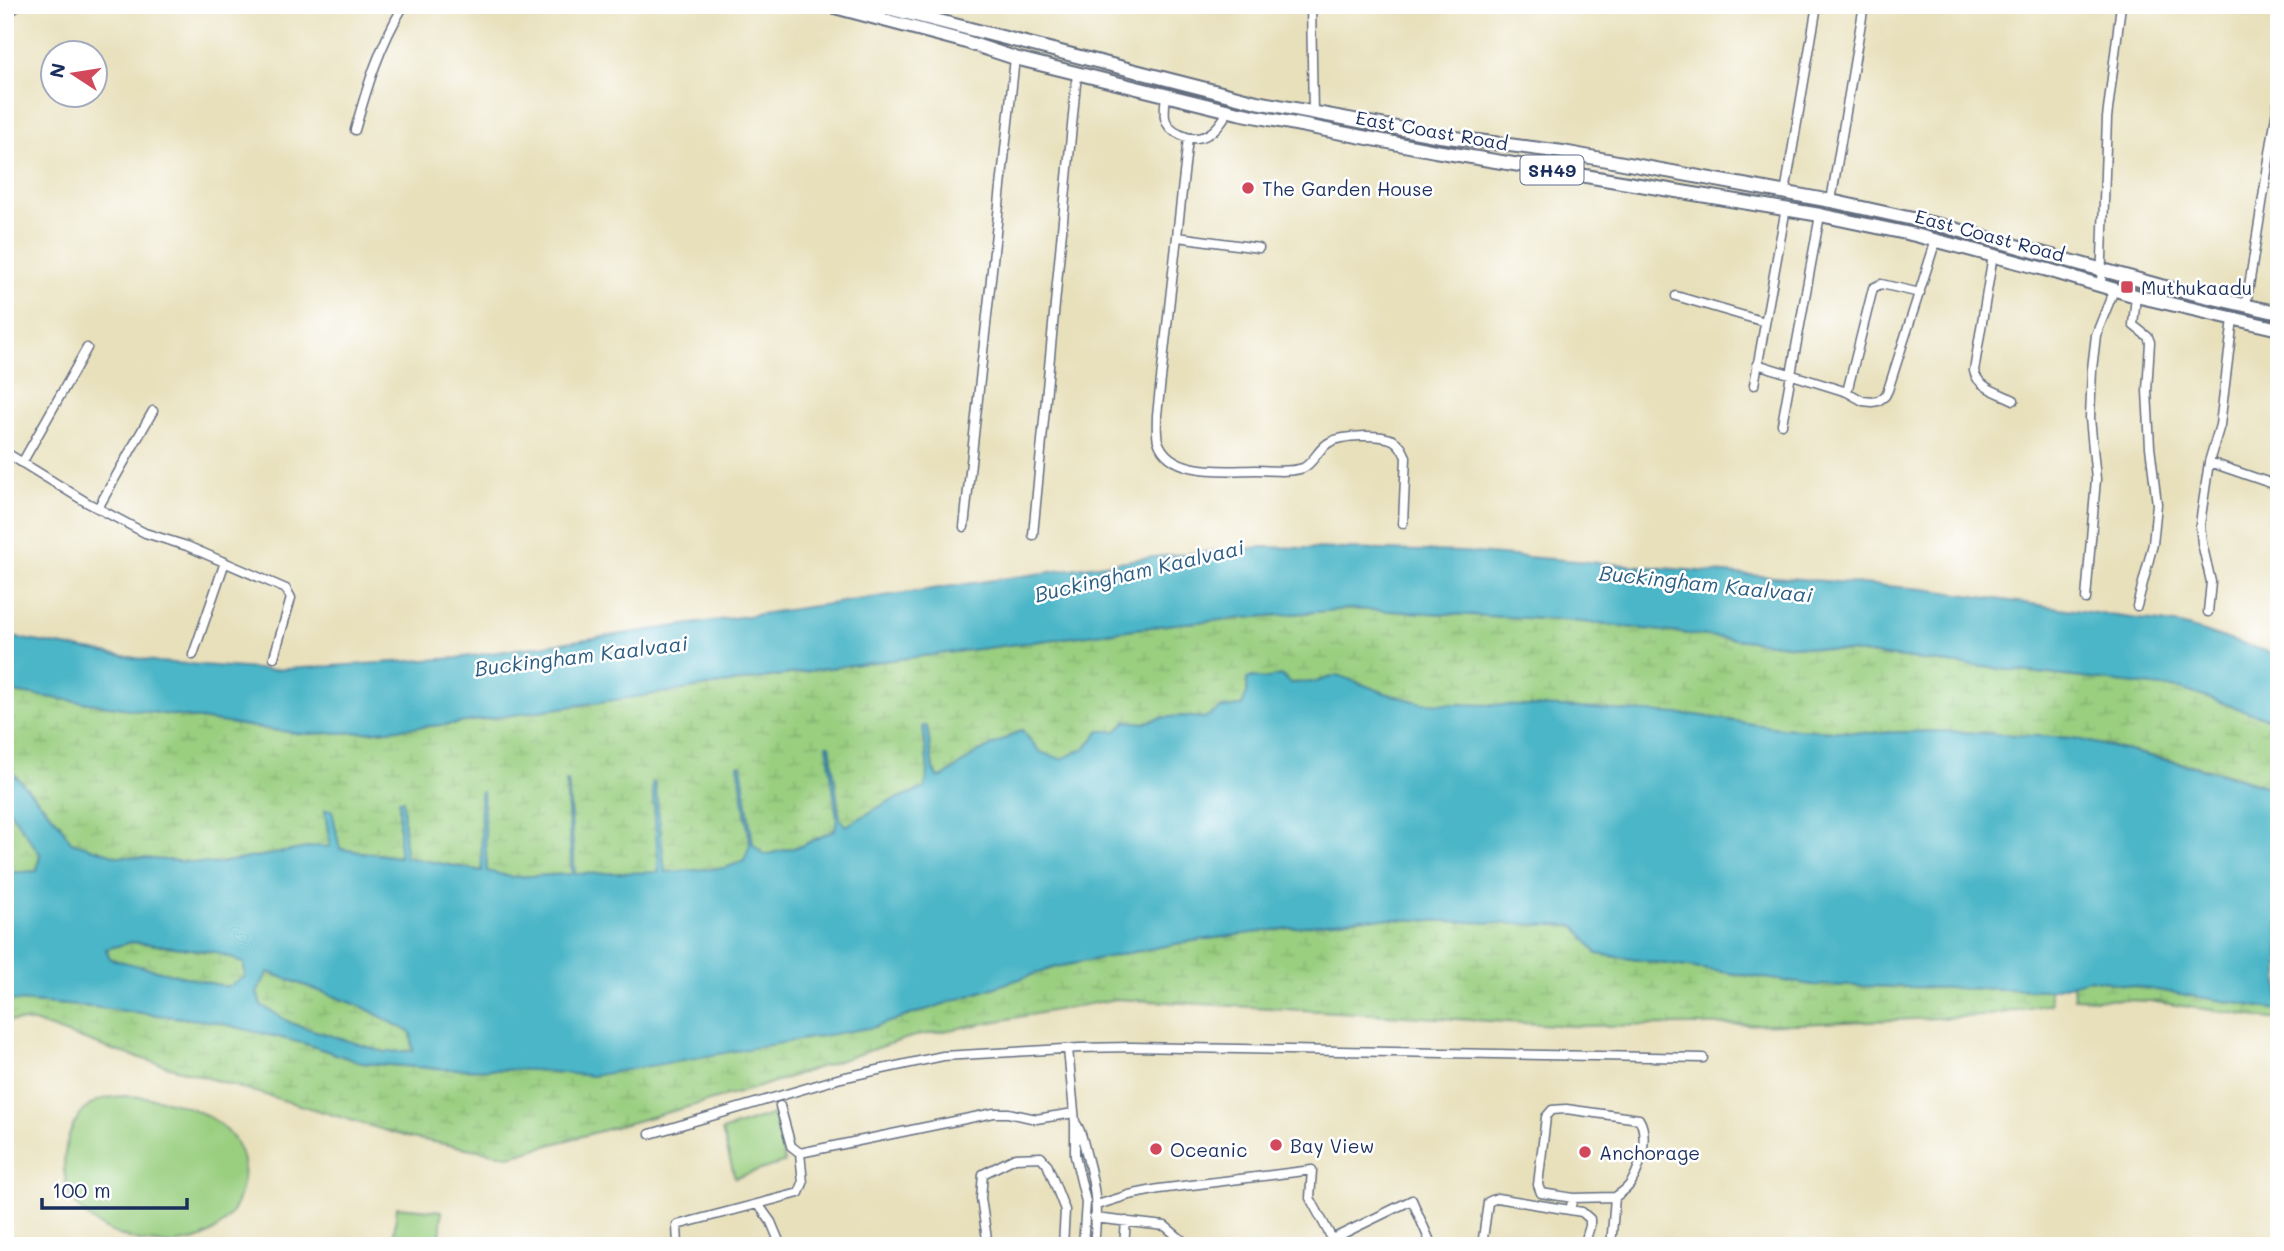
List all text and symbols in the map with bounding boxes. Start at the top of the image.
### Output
north arrow [38,38,108,108]
text: N [43,61,71,80]
street label: East Coast Road [1354,104,1510,156]
road number: SH49 [1520,155,1584,184]
place label: The Garden House [1262,176,1433,201]
marker: The Garden House [1240,180,1256,196]
street label: East Coast Road [1912,203,2068,267]
place label: Muthukaadu [2141,275,2252,300]
marker: Muthukaadu [2119,279,2135,295]
water label: Buckingham Kaalvaai [1031,533,1247,607]
water label: Buckingham Kaalvaai [1598,558,1815,608]
water label: Buckingham Kaalvaai [473,628,690,681]
place label: Bay View [1290,1133,1374,1158]
place label: Oceanic [1170,1137,1247,1162]
marker: Bay View [1268,1137,1284,1153]
place label: Anchorage [1599,1140,1700,1165]
marker: Oceanic [1148,1141,1164,1157]
marker: Anchorage [1577,1144,1593,1160]
scale bar [42,1167,187,1211]
text: 100 m [52,1176,111,1203]

